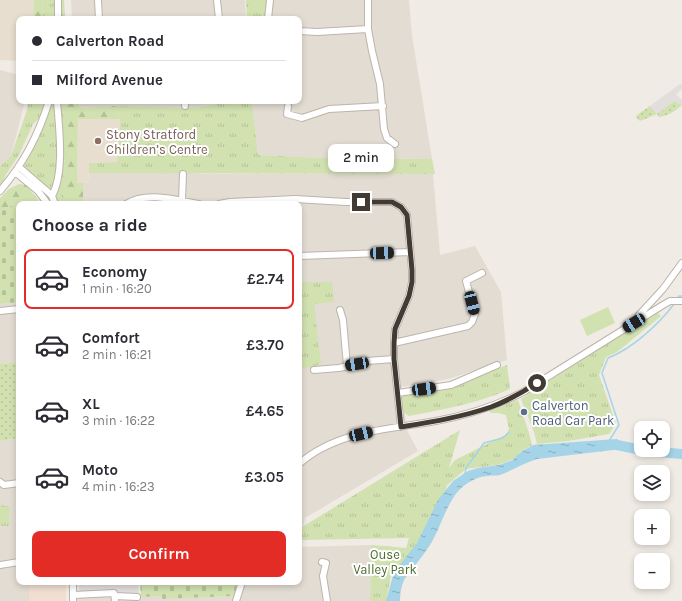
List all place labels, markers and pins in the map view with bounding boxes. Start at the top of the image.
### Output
place label: Stony Stratford Children’s Centre [106,127,208,157]
marker: Stony Stratford Children’s Centre [93,136,103,146]
place label: Calverton Road Car Park [532,398,614,428]
marker: Calverton Road Car Park [519,407,529,417]

